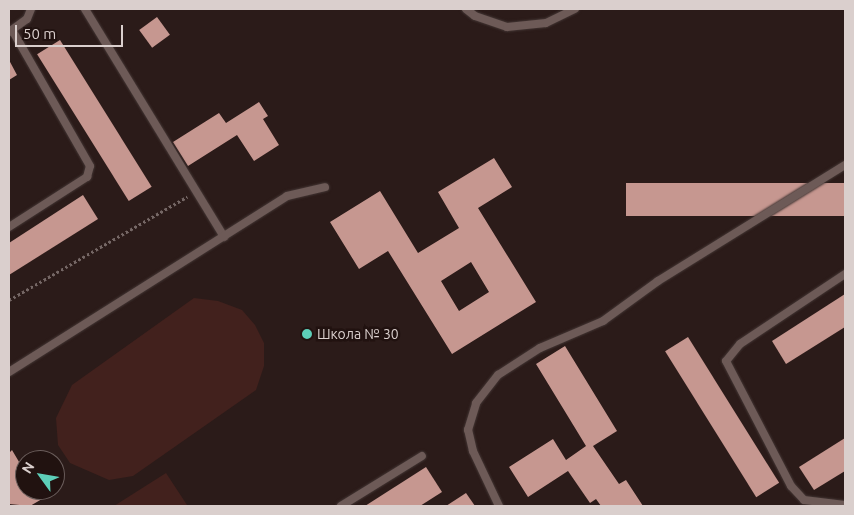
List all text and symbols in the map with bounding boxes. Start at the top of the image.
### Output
scale bar [18,15,125,47]
text: 50 m [23,25,56,42]
place label: Школа № 30 [317,326,399,342]
marker: Школа № 30 [301,328,313,340]
north arrow [15,450,65,500]
text: N [19,459,38,476]

